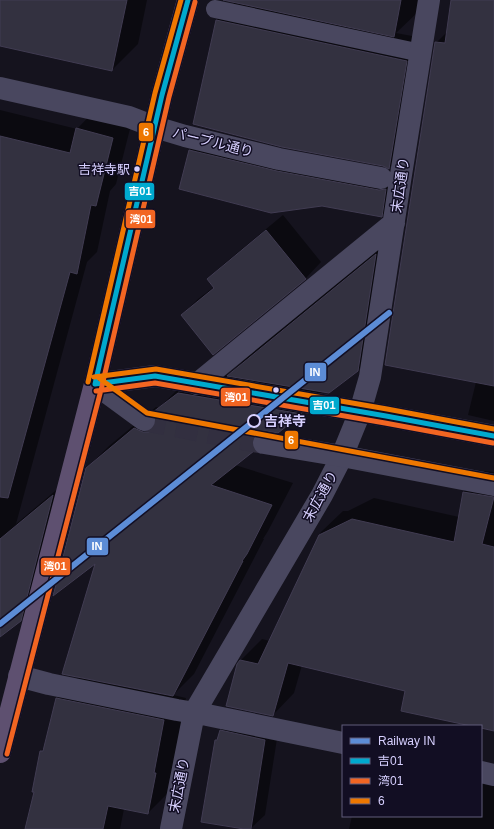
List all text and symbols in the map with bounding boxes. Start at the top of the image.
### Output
line badge: 6 [138,122,154,142]
street label: パープル通り [171,124,255,160]
text: 6 [143,126,149,138]
street label: 末広通り [388,156,412,214]
place label: 吉祥寺駅 [78,162,130,177]
marker: 吉祥寺駅 [132,164,142,174]
line badge: 吉01 [124,182,155,201]
text: 吉01 [128,185,152,197]
line badge: 湾01 [125,209,156,229]
text: 湾01 [129,213,153,225]
line badge: IN [304,362,327,382]
text: IN [310,366,321,378]
unlabelled marker [271,385,281,395]
line badge: 湾01 [220,387,251,407]
text: 湾01 [224,391,248,403]
line badge: 吉01 [309,396,340,415]
text: 吉01 [312,399,336,411]
place label: 吉祥寺 [264,413,306,429]
marker: 吉祥寺 [247,414,261,428]
line badge: 6 [284,430,299,450]
text: 6 [288,434,294,446]
street label: 末広通り [299,468,341,524]
line badge: IN [86,537,109,556]
text: IN [92,540,103,552]
line badge: 湾01 [40,557,71,576]
text: 湾01 [43,560,67,572]
legend [342,725,482,817]
text: Railway IN [378,734,435,748]
text: 吉01 [378,754,404,768]
street label: 末広通り [166,756,192,814]
text: 湾01 [378,774,404,788]
text: 6 [378,794,385,808]

